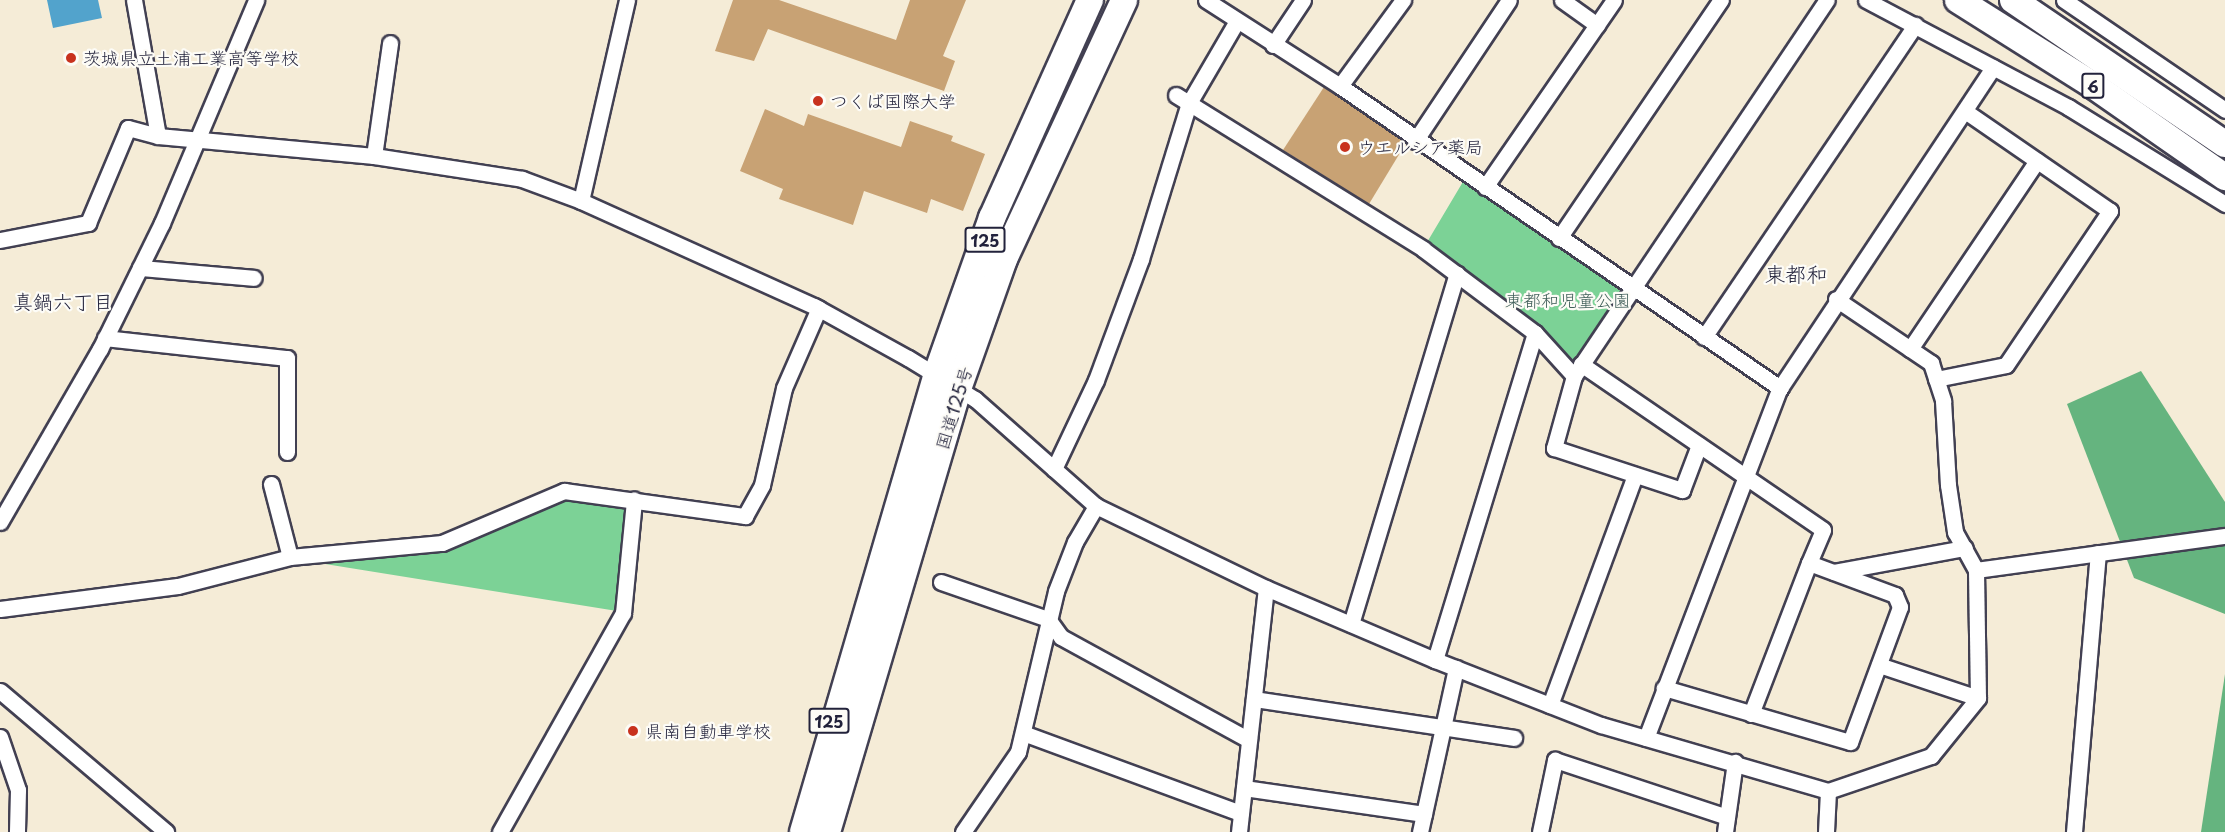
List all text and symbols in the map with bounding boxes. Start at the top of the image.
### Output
place label: 茨城県立土浦工業高等学校 [83,47,299,69]
marker: 茨城県立土浦工業高等学校 [64,51,78,65]
road number: 6 [2081,73,2105,99]
place label: つくば国際大学 [830,90,956,112]
marker: つくば国際大学 [811,94,825,108]
place label: ウエルシア薬局 [1357,136,1483,158]
marker: ウエルシア薬局 [1338,140,1352,154]
road number: 125 [964,227,1006,253]
district label: 東都和 [1765,260,1827,286]
district label: 真鍋六丁目 [13,289,113,313]
park label: 東都和児童公園 [1505,289,1631,311]
street label: 国道125号 [931,364,977,452]
road number: 125 [808,708,850,734]
place label: 県南自動車学校 [645,720,771,742]
marker: 県南自動車学校 [626,724,640,738]

